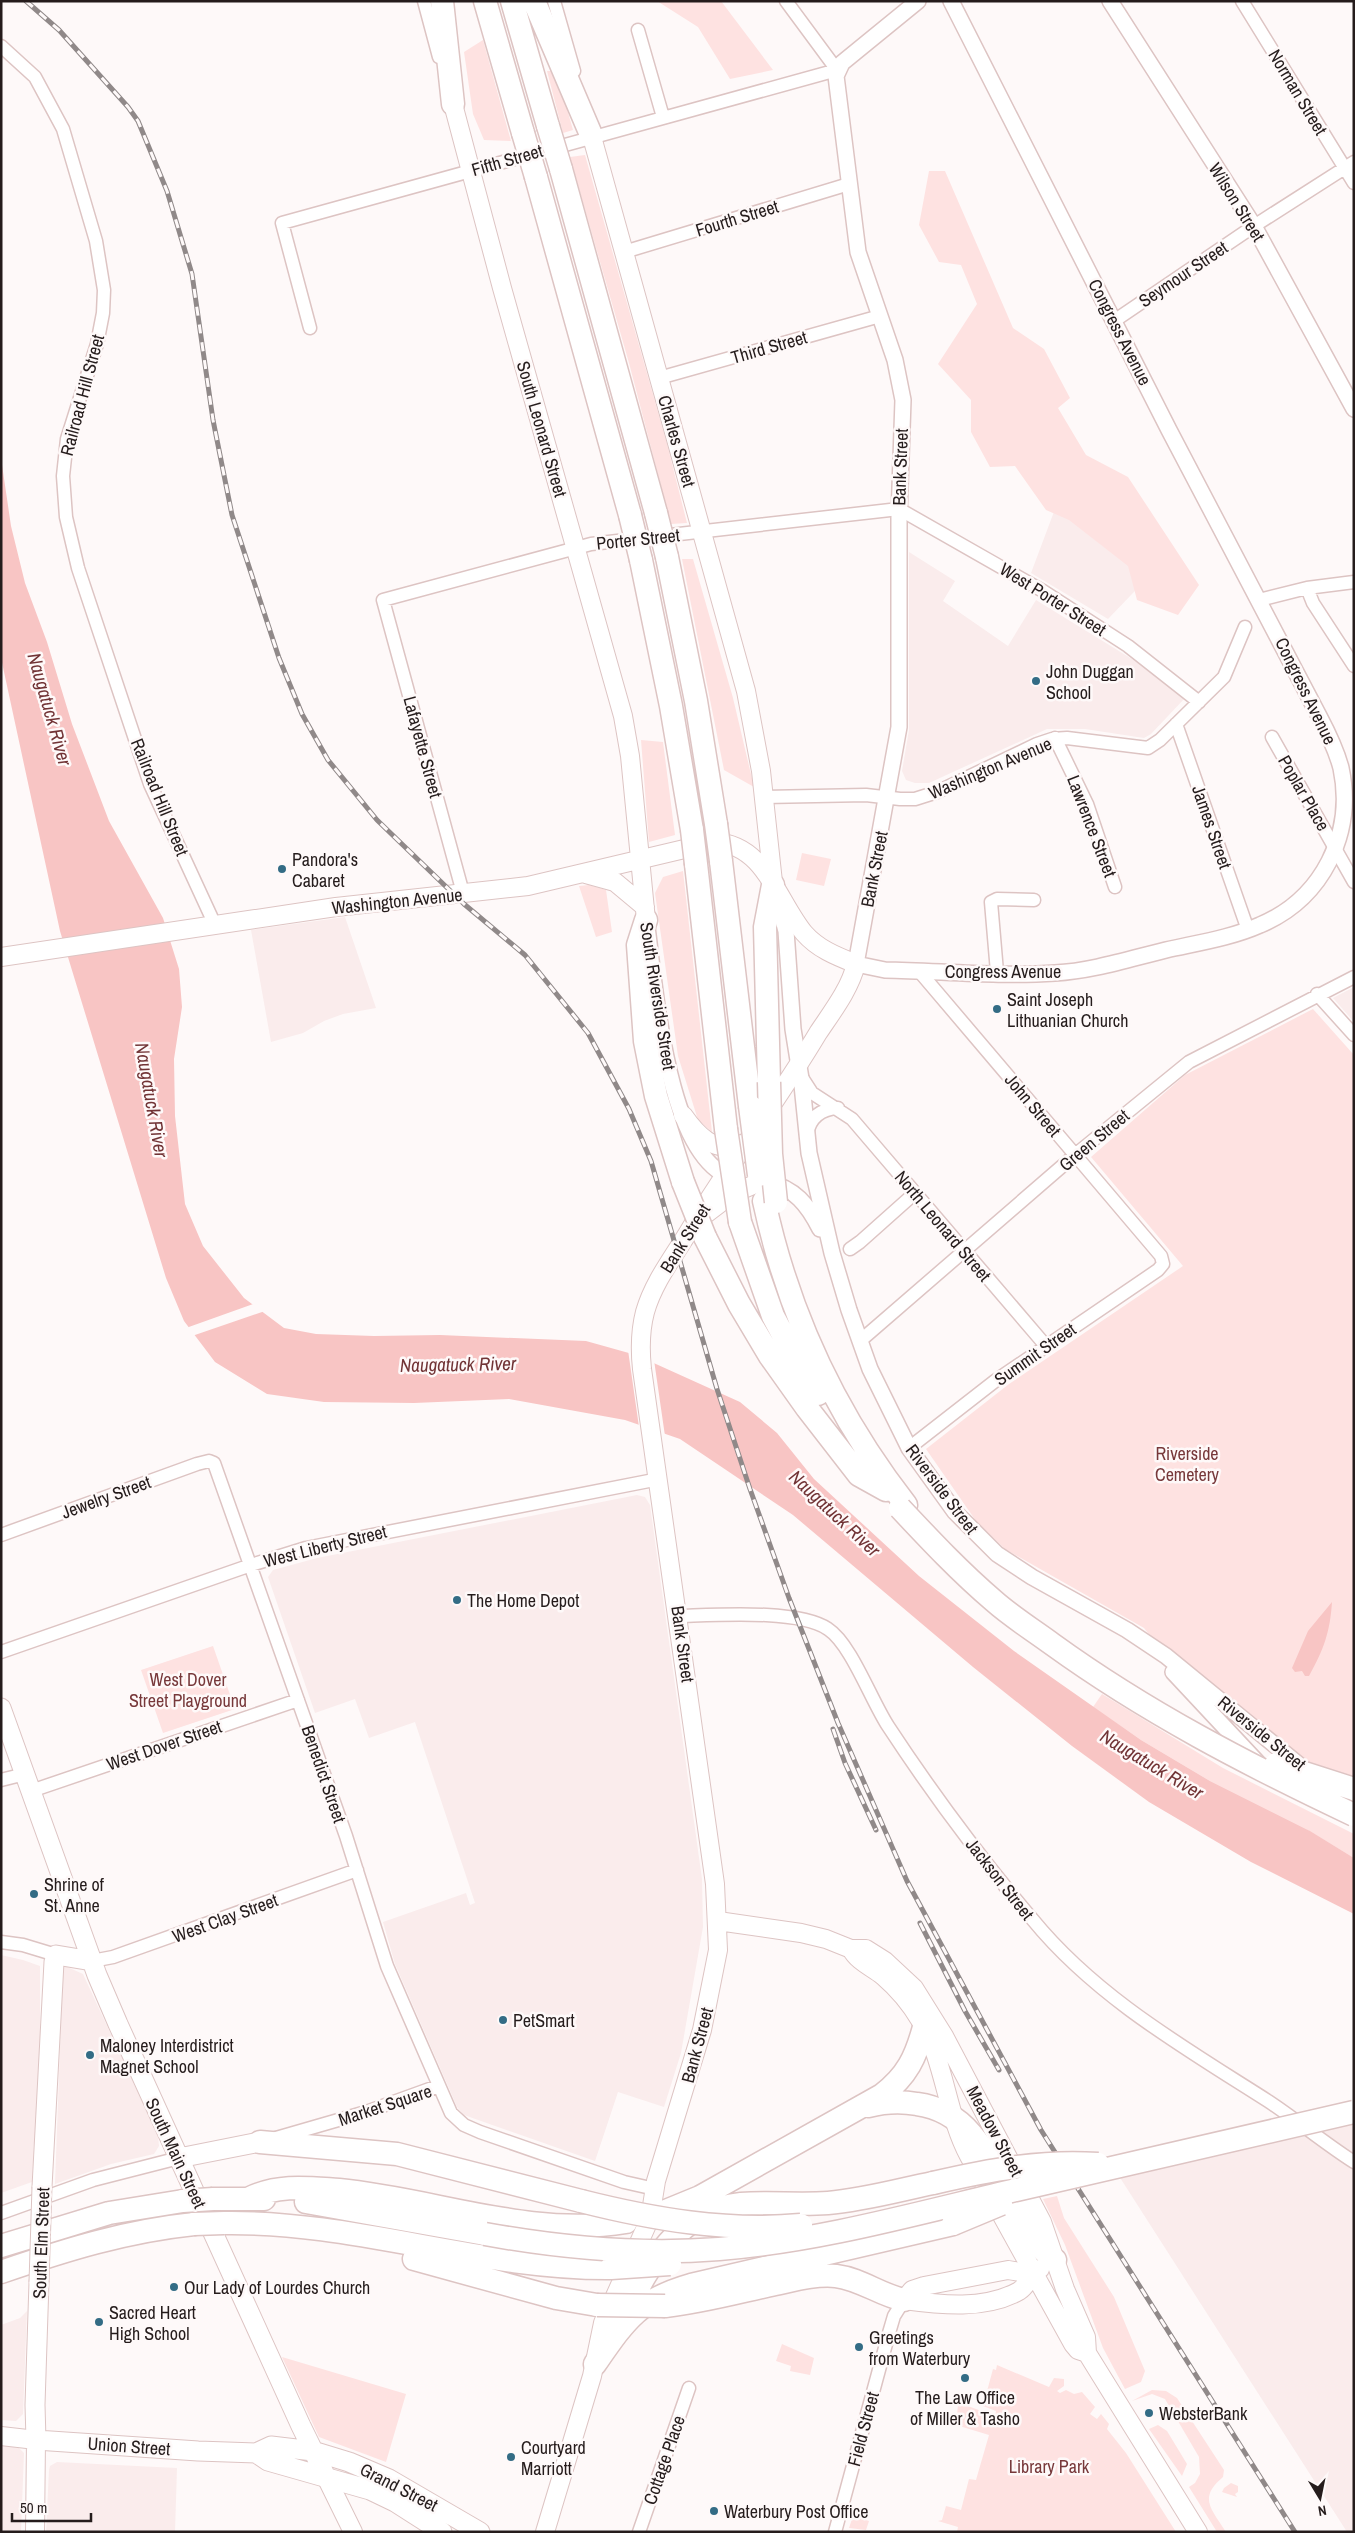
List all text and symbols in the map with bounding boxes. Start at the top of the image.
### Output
street label: Norman Street [1263,44,1333,140]
street label: Fifth Street [468,138,546,182]
street label: Wilson Street [1203,158,1271,246]
street label: Fourth Street [692,194,782,242]
street label: Seymour Street [1134,235,1232,313]
street label: Congress Avenue [1082,275,1158,389]
street label: Third Street [728,324,810,370]
street label: Railroad Hill Street [54,332,110,458]
street label: South Leonard Street [511,358,573,500]
street label: Charles Street [652,392,702,490]
street label: Bank Street [886,428,914,506]
street label: Porter Street [595,522,681,556]
street label: West Porter Street [995,556,1111,642]
street label: Congress Avenue [1269,633,1343,749]
water label: Naugatuck River [22,650,79,769]
place label: John Duggan School [1046,659,1134,705]
marker: John Duggan School [1030,675,1042,687]
street label: Lafayette Street [397,693,449,801]
street label: Washington Avenue [925,731,1055,805]
street label: Railroad Hill Street [125,735,195,859]
street label: Poplar Place [1272,751,1336,835]
street label: Lawrence Street [1061,771,1123,881]
street label: James Street [1186,782,1238,872]
street label: Bank Street [854,829,894,909]
place label: Pandora's Cabaret [292,847,358,893]
marker: Pandora's Cabaret [276,863,288,875]
street label: Washington Avenue [330,882,464,920]
street label: South Riverside Street [634,920,682,1072]
street label: Congress Avenue [945,959,1061,984]
place label: Saint Joseph Lithuanian Church [1007,987,1128,1033]
marker: Saint Joseph Lithuanian Church [991,1003,1003,1015]
water label: Naugatuck River [129,1041,175,1160]
street label: John Street [999,1068,1067,1142]
street label: Green Street [1054,1103,1134,1177]
street label: North Leonard Street [889,1165,997,1287]
street label: Bank Street [654,1199,716,1277]
street label: Summit Street [989,1317,1081,1391]
water label: Naugatuck River [400,1350,517,1378]
street label: Riverside Street [900,1439,984,1539]
park label: Riverside Cemetery [1155,1441,1220,1487]
water label: Naugatuck River [784,1464,887,1563]
street label: Jewelry Street [58,1469,154,1525]
street label: West Liberty Street [261,1519,389,1573]
place label: The Home Depot [467,1588,579,1613]
marker: The Home Depot [451,1594,463,1606]
street label: Bank Street [665,1604,701,1684]
park label: West Dover Street Playground [129,1667,247,1713]
street label: Riverside Street [1213,1690,1311,1776]
street label: West Dover Street [103,1714,225,1776]
street label: Benedict Street [296,1722,352,1826]
water label: Naugatuck River [1096,1723,1209,1805]
street label: Jackson Street [960,1833,1040,1925]
place label: Shrine of St. Anne [44,1872,105,1918]
street label: West Clay Street [169,1887,281,1949]
marker: Shrine of St. Anne [28,1888,40,1900]
street label: Bank Street [675,2005,719,2085]
place label: PetSmart [513,2008,575,2033]
marker: PetSmart [497,2014,509,2026]
place label: Maloney Interdistrict Magnet School [100,2033,234,2079]
marker: Maloney Interdistrict Magnet School [84,2049,96,2061]
street label: Market Square [335,2078,435,2132]
street label: Meadow Street [961,2081,1029,2181]
street label: South Main Street [140,2094,212,2212]
street label: South Elm Street [27,2187,55,2299]
place label: Our Lady of Lourdes Church [184,2275,370,2300]
marker: Our Lady of Lourdes Church [168,2281,180,2293]
place label: Sacred Heart High School [109,2300,196,2346]
marker: Sacred Heart High School [93,2316,105,2328]
place label: Greetings from Waterbury [869,2325,971,2371]
marker: Greetings from Waterbury [853,2341,865,2353]
marker: The Law Office of Miller & Tasho [959,2372,971,2384]
place label: The Law Office of Miller & Tasho [910,2385,1020,2431]
street label: Field Street [841,2389,885,2469]
place label: WebsterBank [1159,2401,1248,2426]
marker: WebsterBank [1143,2407,1155,2419]
street label: Cottage Place [637,2412,691,2508]
street label: Union Street [87,2431,171,2461]
place label: Courtyard Marriott [521,2435,586,2481]
marker: Courtyard Marriott [505,2451,517,2463]
park label: Library Park [1009,2454,1090,2479]
street label: Grand Street [356,2457,442,2517]
north arrow [1295,2473,1345,2523]
scale bar [12,2490,91,2522]
text: 50 m [20,2497,47,2518]
place label: Waterbury Post Office [724,2499,868,2524]
text: N [1317,2501,1328,2520]
marker: Waterbury Post Office [708,2505,720,2517]

